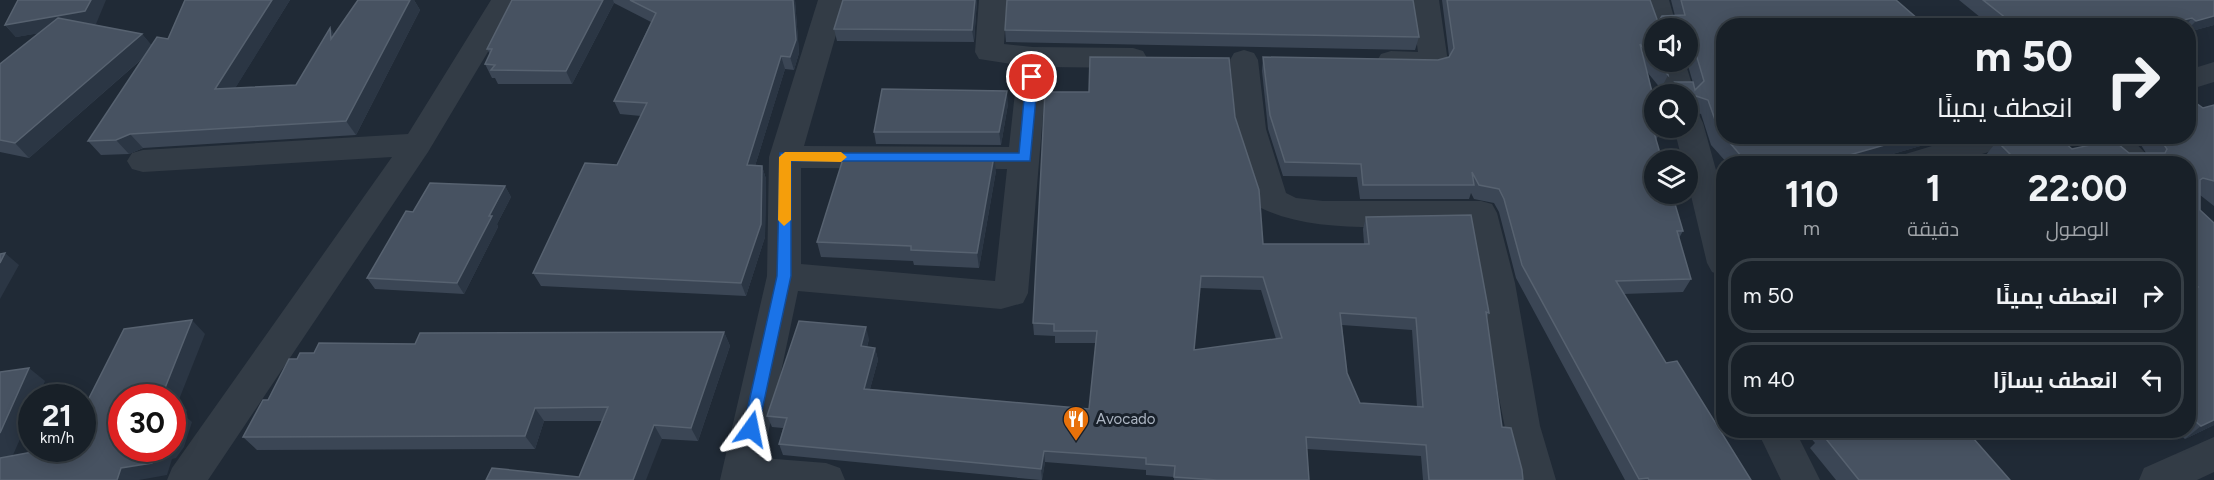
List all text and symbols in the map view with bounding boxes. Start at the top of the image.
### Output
map controls [1644,18,1698,204]
button: sound [1644,18,1698,72]
text: 50 m [1975,31,2073,82]
icon: right [2094,42,2172,120]
pin [1006,51,1057,102]
icon: arrive [1015,60,1048,93]
button: search [1644,84,1698,138]
text: انعطف يمينًا [1937,91,2073,124]
button: layers [1644,150,1698,204]
text: 1 [1926,167,1941,210]
text: 22:00 [2028,167,2127,210]
text: 110 [1785,173,1838,216]
text: m [1803,216,1820,240]
text: دقيقة [1907,217,1959,241]
text: الوصول [2046,217,2110,241]
icon: right [2136,279,2169,312]
text: 50 m [1743,282,1794,309]
text: انعطف يمينًا [1995,283,2118,310]
icon: left [2136,363,2169,396]
text: 40 m [1743,366,1795,393]
text: انعطف يسارًا [1993,367,2118,394]
speed limit sign: 30 [108,384,186,462]
text: 21 [42,397,72,434]
position arrow [719,397,783,461]
restaurant icon: Avocado [1061,404,1091,442]
place label: Avocado [1096,410,1156,428]
text: km/h [40,429,74,447]

